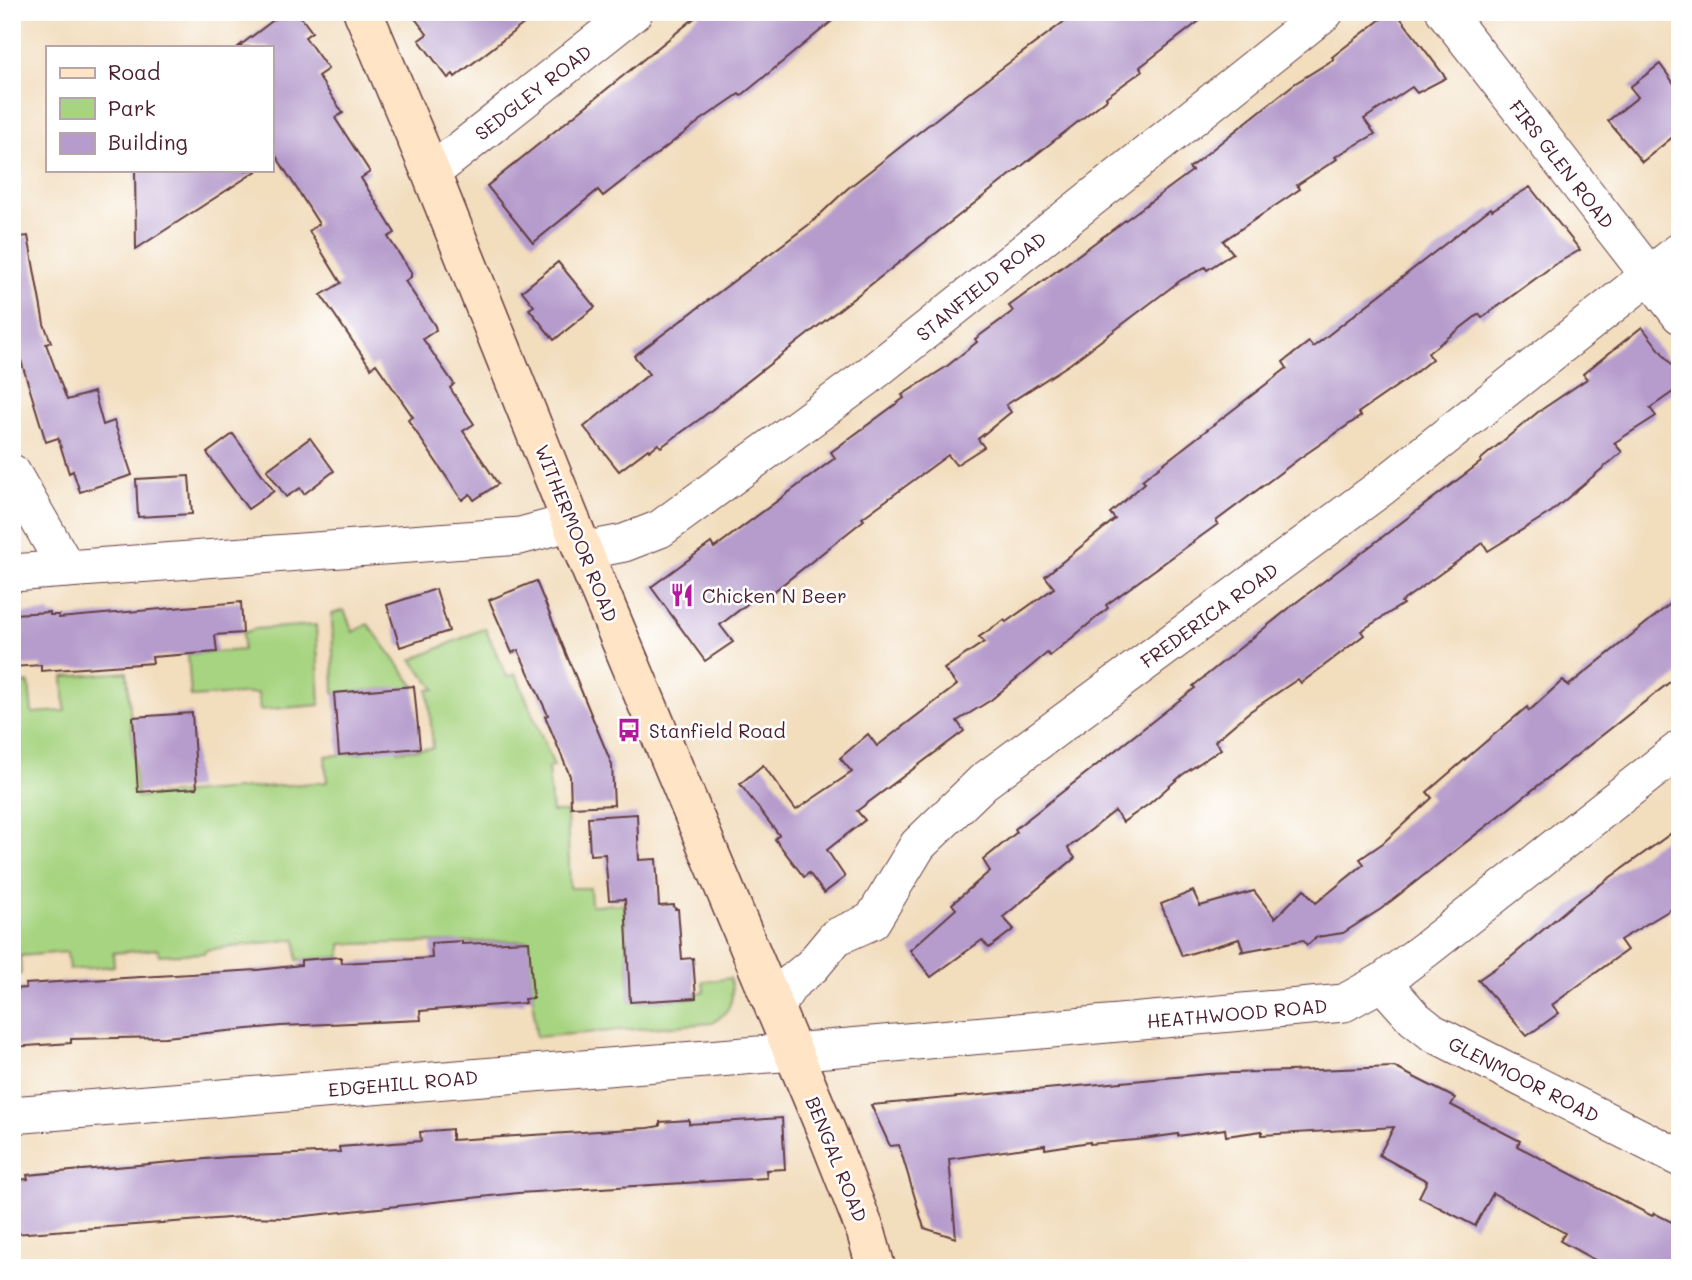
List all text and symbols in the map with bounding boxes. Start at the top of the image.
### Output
street label: SEDGLEY ROAD [470,39,596,145]
legend [46,46,273,172]
text: Road [108,58,160,85]
text: Park [108,94,156,121]
street label: FIRS GLEN ROAD [1504,95,1620,233]
text: Building [108,128,188,155]
street label: STANFIELD ROAD [911,226,1051,346]
street label: WITHERMOOR ROAD [530,441,624,625]
street label: FREDERICA ROAD [1135,557,1283,673]
restaurant icon: Chicken N Beer [668,581,696,609]
place label: Chicken N Beer [702,583,847,608]
bus stop icon: Stanfield Road [615,716,643,744]
place label: Stanfield Road [649,718,786,743]
street label: HEATHWOOD ROAD [1146,993,1328,1033]
street label: GLENMOOR ROAD [1444,1030,1604,1128]
street label: EDGEHILL ROAD [327,1064,479,1102]
street label: BENGAL ROAD [800,1092,874,1226]

